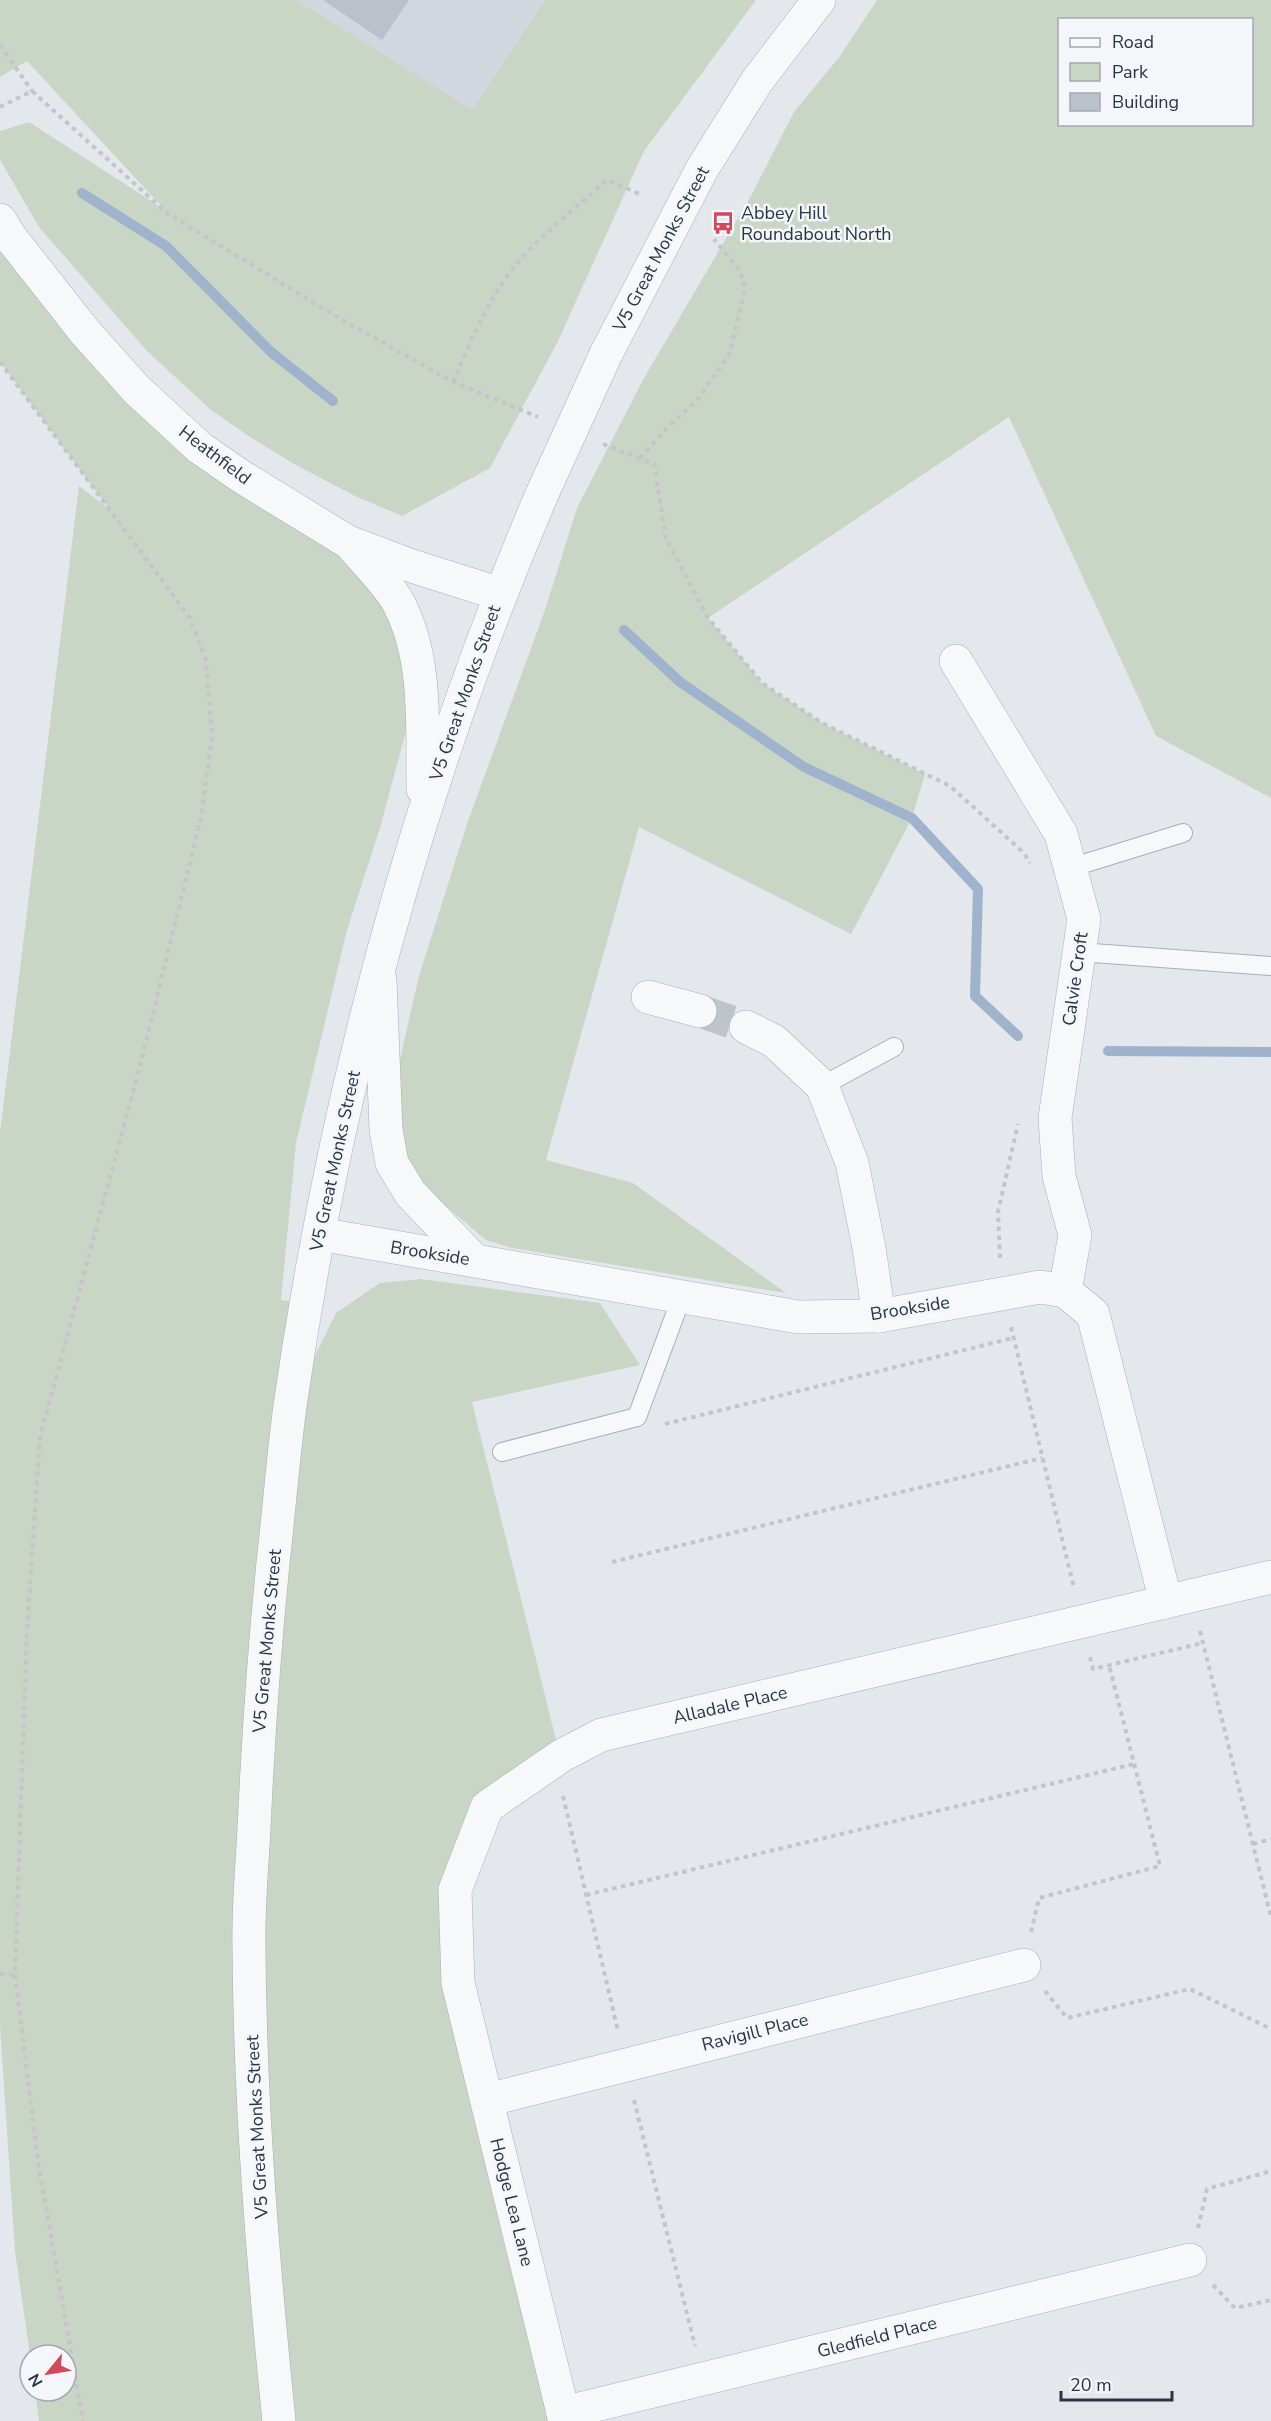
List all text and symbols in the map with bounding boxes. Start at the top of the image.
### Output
legend [1058,18,1253,126]
text: Road [1112,30,1154,54]
text: Park [1112,60,1149,84]
text: Building [1112,90,1179,114]
street label: V5 Great Monks Street [607,161,715,337]
place label: Abbey Hill Roundabout North [741,201,892,246]
bus stop icon: Abbey Hill Roundabout North [710,210,736,236]
street label: Heathfield [174,420,256,490]
street label: V5 Great Monks Street [423,601,507,785]
street label: Calvie Croft [1057,930,1094,1027]
street label: V5 Great Monks Street [304,1068,366,1255]
street label: Brookside [388,1235,472,1271]
street label: Brookside [868,1290,952,1326]
street label: V5 Great Monks Street [247,1548,287,1735]
street label: Alladale Place [670,1680,790,1730]
street label: Ravigill Place [699,2007,811,2057]
street label: V5 Great Monks Street [240,2034,274,2221]
street label: Hodge Lea Lane [484,2135,540,2269]
street label: Gledfield Place [815,2311,939,2363]
north arrow [18,2343,78,2403]
scale bar [1061,2364,1172,2402]
text: N [23,2369,48,2391]
text: 20 m [1070,2373,1112,2397]

